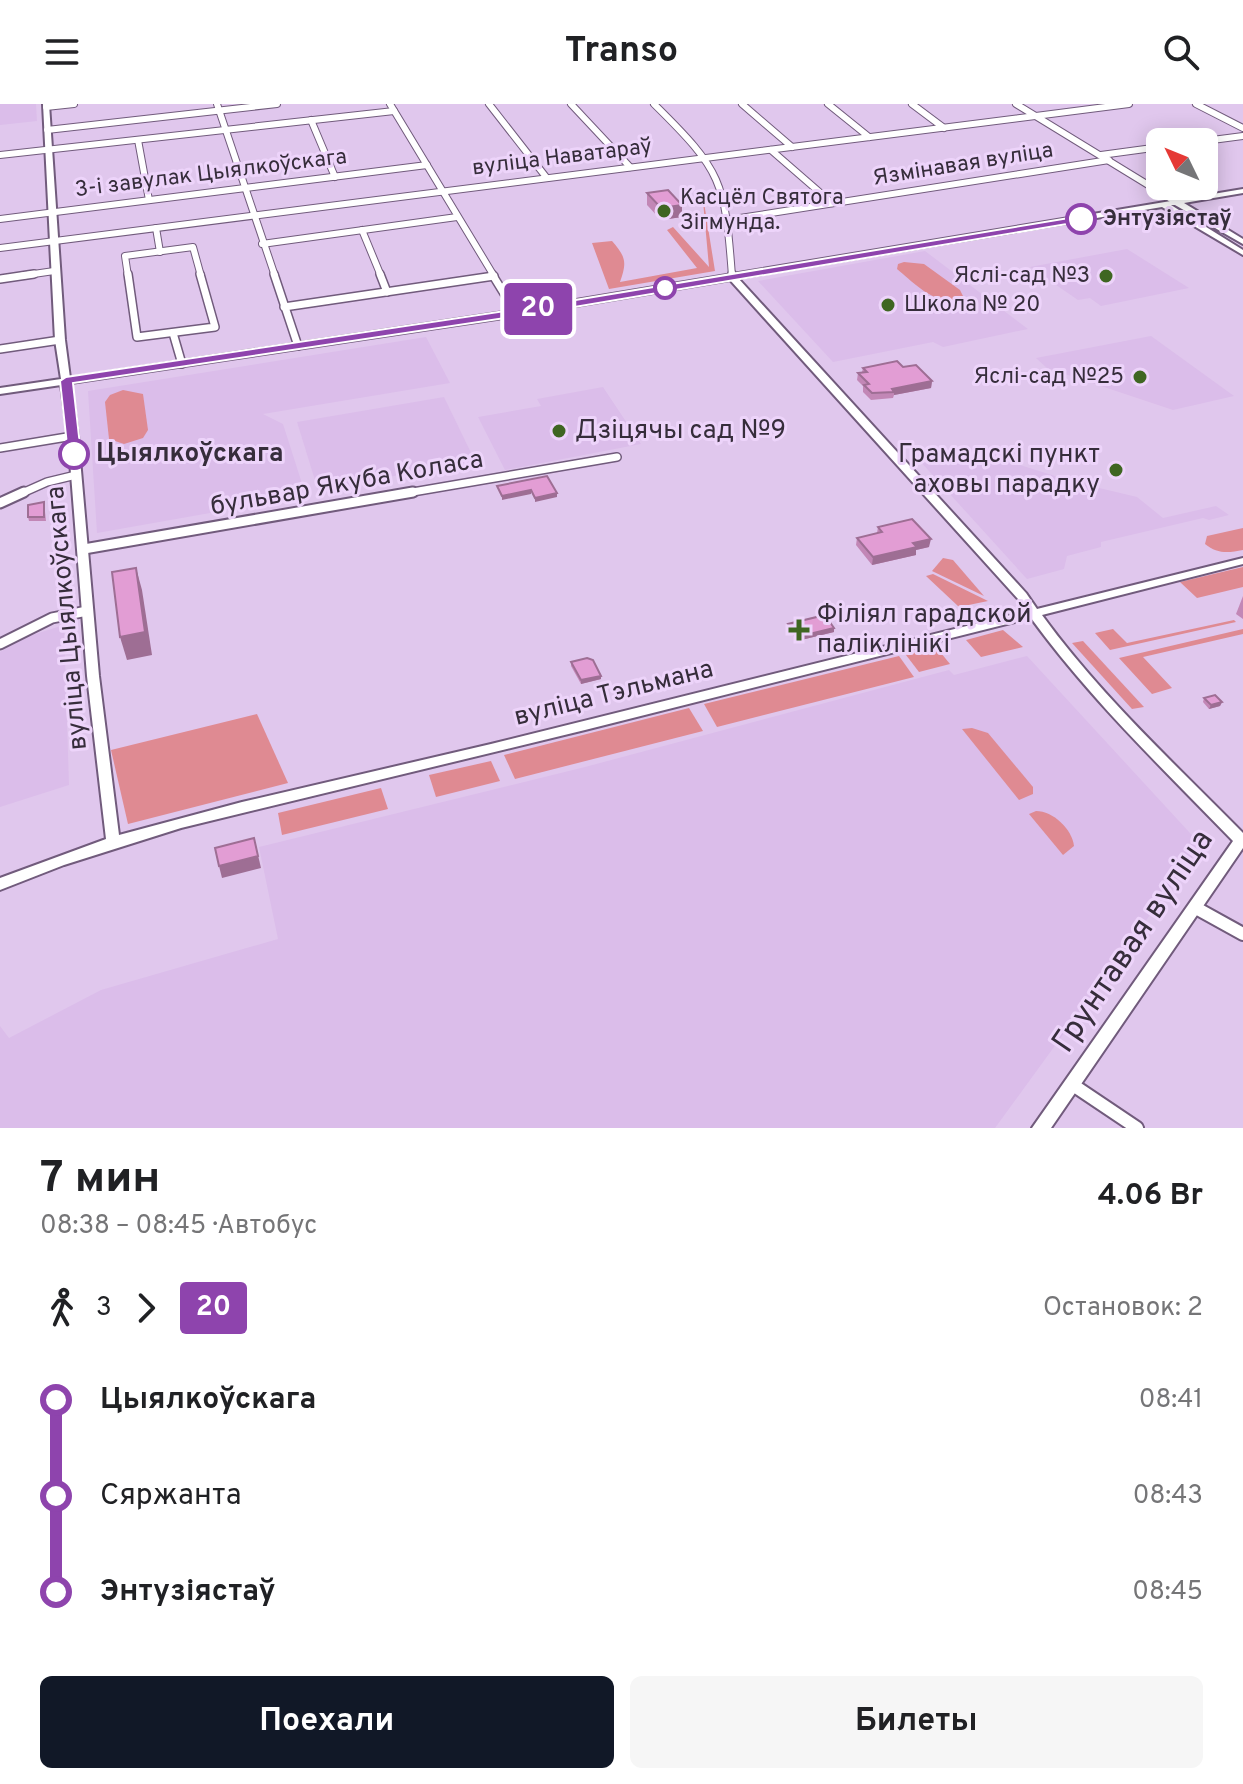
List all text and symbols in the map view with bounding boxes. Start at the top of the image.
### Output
text: Transo [565,29,678,75]
icon: menu [40,30,84,74]
icon: search [1159,30,1203,74]
north arrow [1146,128,1218,200]
map controls [1146,128,1218,200]
street label: вуліца Наватараў [471,134,653,182]
street label: Язмінавая вуліца [871,137,1055,193]
street label: 3-і завулак Цыялкоўскага [74,144,348,204]
place label: Касцёл Святога Зігмунда. [680,185,843,237]
marker: Касцёл Святога Зігмунда. [655,202,673,220]
marker: Энтузіястаў [1066,204,1096,234]
place label: Энтузіястаў [1103,206,1232,233]
place label: Яслі-сад №3 [953,263,1090,290]
marker: Яслі-сад №3 [1097,267,1115,285]
unlabelled marker [654,277,676,299]
line badge: 20 [502,283,574,335]
text: 20 [520,291,556,327]
place label: Школа № 20 [904,292,1040,319]
marker: Школа № 20 [879,296,897,314]
place label: Яслі-сад №25 [974,364,1124,391]
marker: Яслі-сад №25 [1131,368,1149,386]
place label: Дзіцячы сад №9 [575,415,786,448]
marker: Дзіцячы сад №9 [550,422,568,440]
place label: Цыялкоўскага [96,438,283,471]
marker: Цыялкоўскага [59,439,89,469]
place label: Грамадскі пункт аховы парадку [898,439,1100,502]
street label: бульвар Якуба Коласа [208,444,486,524]
marker: Грамадскі пункт аховы парадку [1107,461,1125,479]
street label: вуліца Цыялкоўскага [40,485,96,751]
place label: Філіял гарадской паліклінікі [817,599,1032,662]
marker: Філіял гарадской паліклінікі [788,619,810,641]
street label: вуліца Тэльмана [511,653,717,735]
street label: Грунтавая вуліца [1045,823,1223,1061]
text: 7 мин [40,1152,160,1208]
text: 4.06 Br [1098,1178,1203,1215]
text: 08:38 – 08:45 · Автобус [40,1210,317,1243]
icon: walk [40,1286,84,1330]
icon: forward [124,1286,168,1330]
text: 20 [196,1290,231,1326]
text: 3 [96,1292,112,1325]
text: Остановок: 2 [1043,1292,1203,1325]
text: Цыялкоўскага [100,1382,316,1419]
text: 08:41 [1139,1384,1203,1417]
text: Сяржанта [100,1478,241,1515]
text: 08:43 [1133,1480,1203,1513]
text: Энтузіястаў [100,1574,276,1611]
text: 08:45 [1132,1576,1203,1609]
button: Поехали [40,1676,614,1768]
button: Билеты [630,1676,1203,1768]

